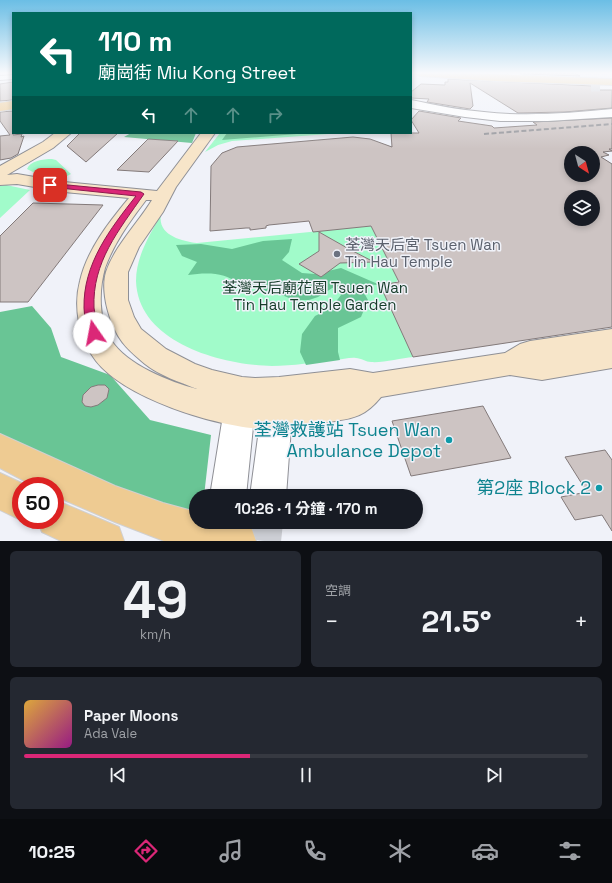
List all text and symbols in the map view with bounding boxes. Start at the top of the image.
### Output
text: 110 m [98,23,172,59]
icon: left [32,28,84,80]
text: 廟崗街 Miu Kong Street [98,61,296,84]
icon: left [138,104,160,126]
icon: ahead [180,104,202,126]
icon: ahead [222,104,244,126]
icon: right [264,104,286,126]
north arrow [564,146,600,182]
map controls [564,146,600,226]
pin [33,168,67,202]
icon: arrive [39,174,61,196]
button: layers [564,190,600,226]
place label: 荃灣天后宮 Tsuen Wan Tin Hau Temple [345,235,501,271]
marker: 荃灣天后宮 Tsuen Wan Tin Hau Temple [332,249,342,259]
park label: 荃灣天后廟花園 Tsuen Wan Tin Hau Temple Garden [222,278,408,314]
position arrow [73,312,115,354]
place label: 荃灣救護站 Tsuen Wan Ambulance Depot [254,418,441,462]
marker: 荃灣救護站 Tsuen Wan Ambulance Depot [444,435,454,445]
place label: 第2座 Block 2 [476,476,591,499]
speed limit sign: 50 [12,477,64,529]
marker: 第2座 Block 2 [594,483,604,493]
text: 10:26 · 1 分鐘 · 170 m [235,499,377,518]
text: 49 [123,567,188,633]
text: 空調 [325,582,351,599]
text: 21.5° [421,602,492,641]
text: − [325,607,339,635]
text: + [574,607,588,635]
text: km/h [140,626,171,643]
text: Paper Moons [84,706,178,725]
text: Ada Vale [84,725,137,742]
icon: previous [107,764,129,786]
icon: pause [295,764,317,786]
icon: next [483,764,505,786]
icon: directions [132,837,160,865]
icon: music [217,837,245,865]
icon: phone [301,837,329,865]
icon: climate [386,837,414,865]
icon: car [471,837,499,865]
icon: filters [556,837,584,865]
text: 10:25 [28,840,75,863]

